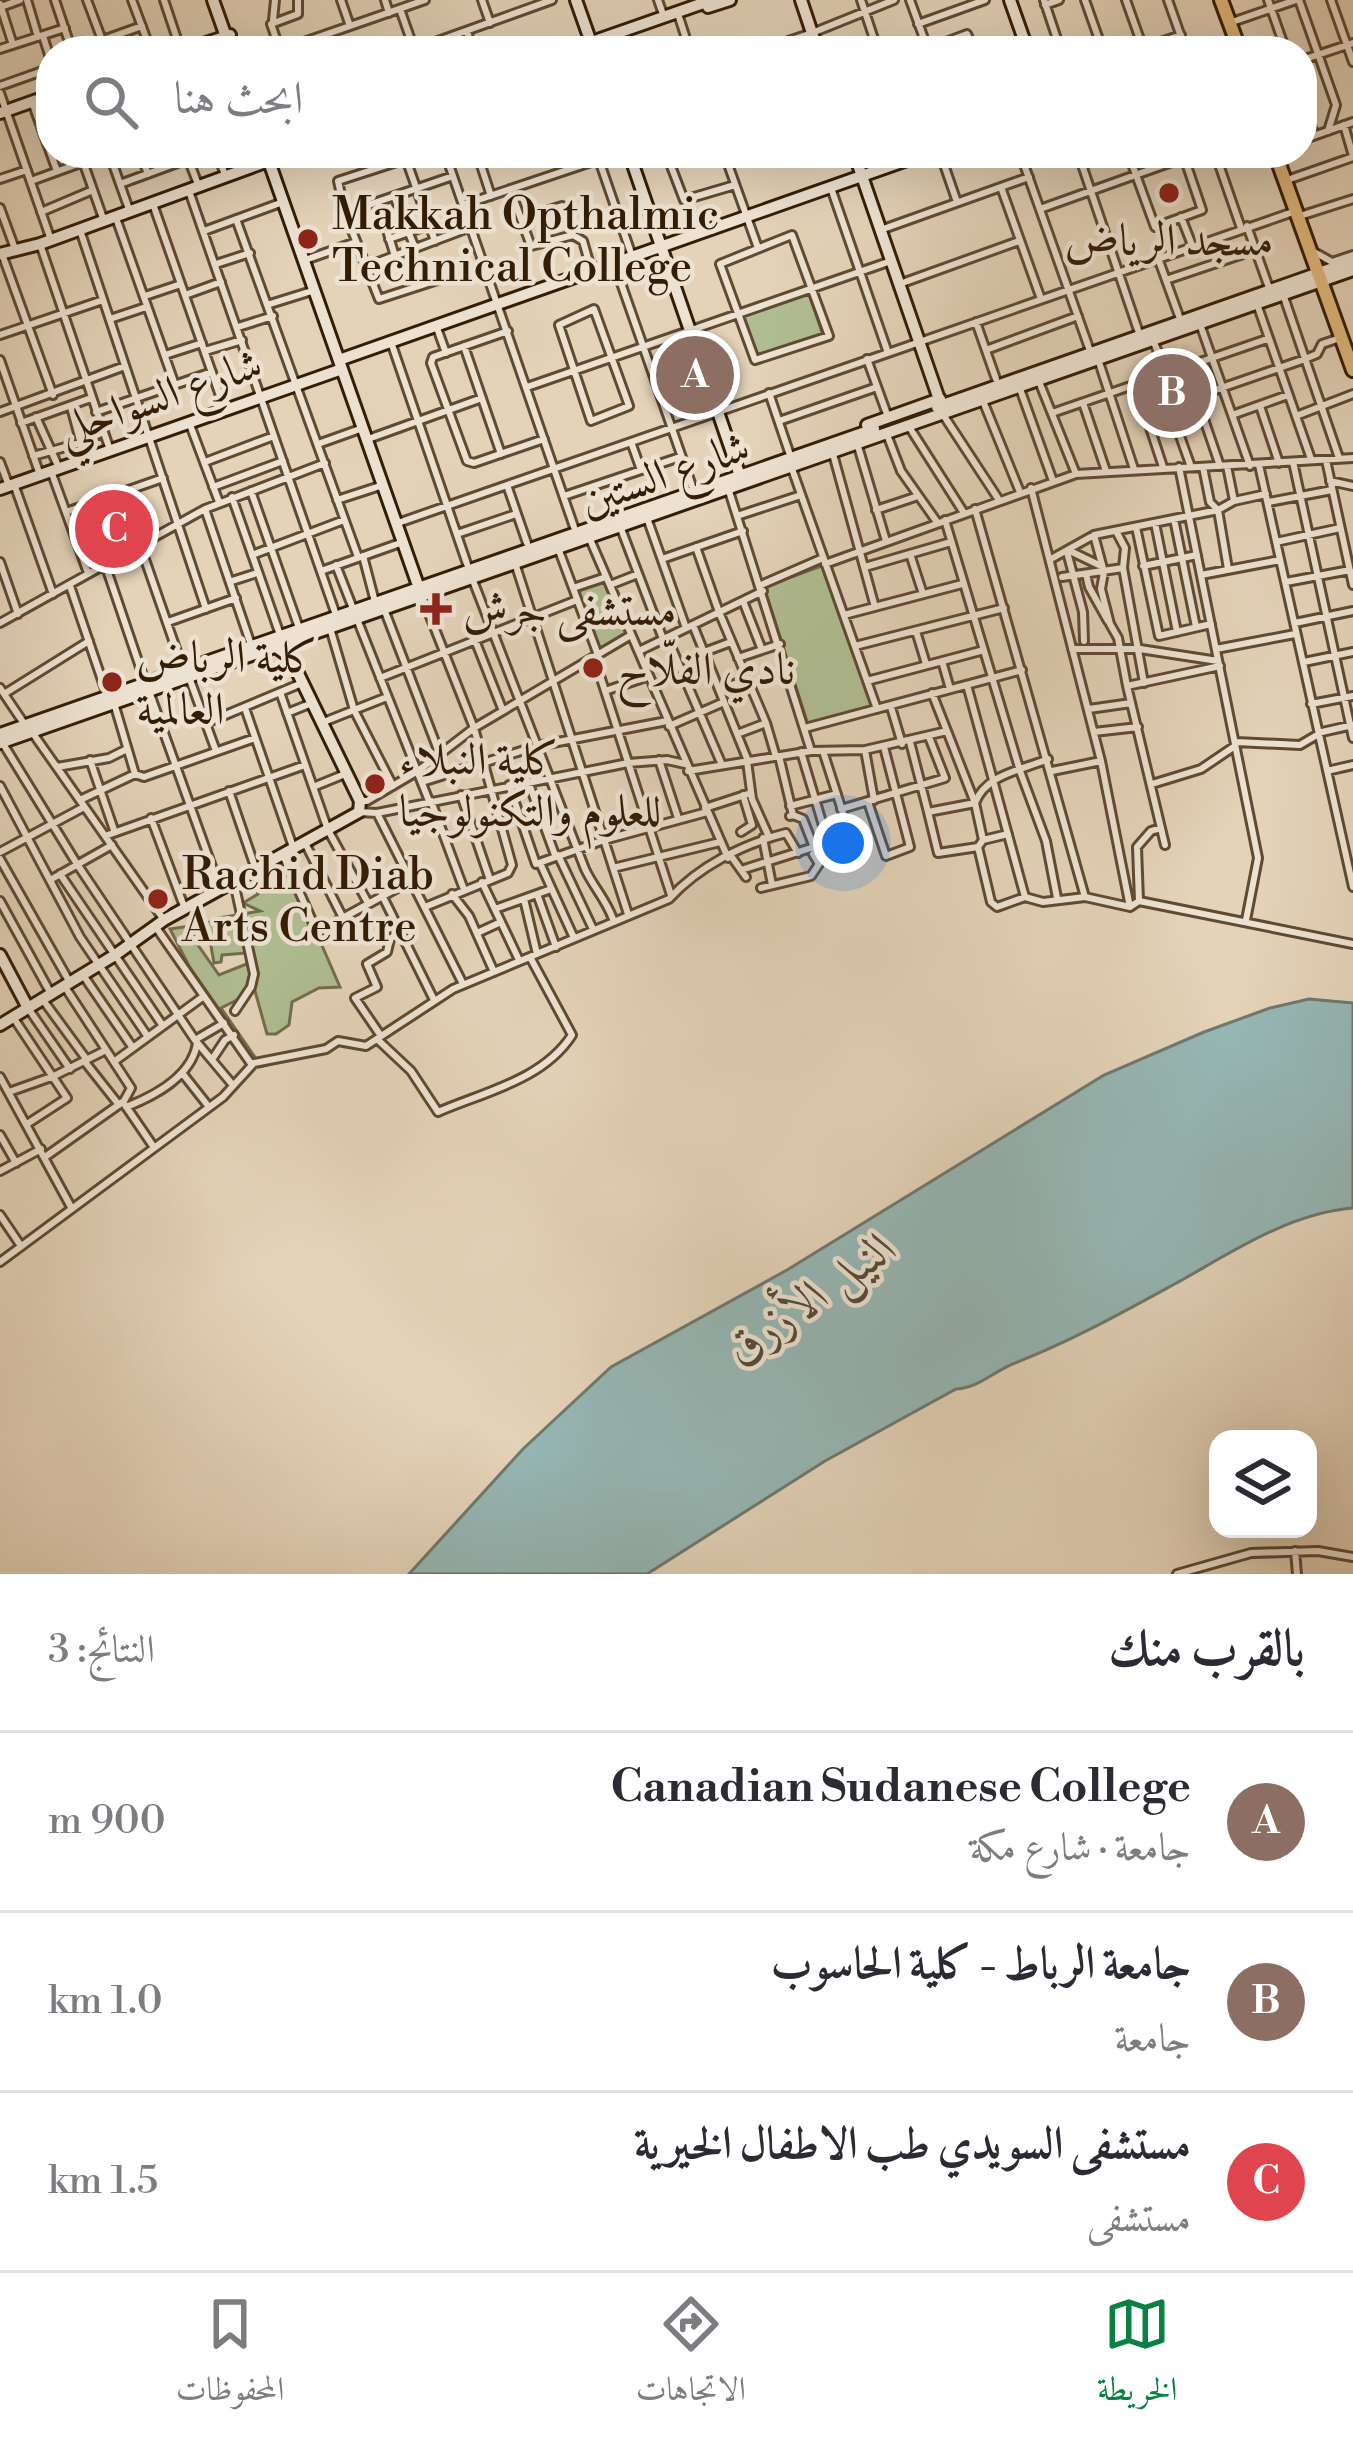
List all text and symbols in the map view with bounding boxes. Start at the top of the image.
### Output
search box [36,36,1317,168]
icon: search [78,69,144,135]
text: ابحث هنا [174,71,303,128]
marker: مسجد الرياض [1156,180,1182,206]
place label: Makkah Opthalmic Technical College [332,187,719,296]
place label: مسجد الرياض [1064,213,1274,270]
marker: Makkah Opthalmic Technical College [295,226,321,252]
pin: A [656,330,734,420]
street label: شارع السواحلي [50,336,274,471]
pin: B [1133,348,1211,438]
street label: شارع الستين [572,419,759,537]
pin: C [75,484,153,574]
place label: مستشفى جرش [463,583,677,642]
marker: مستشفى جرش [420,593,452,625]
place label: كلية الرباض العالمية [136,630,318,739]
place label: نادي الفلّاح [617,639,795,709]
marker: نادي الفلّاح [580,655,606,681]
marker: كلية الرباض العالمية [99,669,125,695]
place label: كلية النبلاء للعلوم والتكنولوجيا [399,732,662,850]
marker: كلية النبلاء للعلوم والتكنولوجيا [362,771,388,797]
your location [813,813,873,873]
place label: Rachid Diab Arts Centre [181,847,434,956]
marker: Rachid Diab Arts Centre [145,886,171,912]
water label: النيل الأزرق [712,1214,910,1381]
map controls [1209,1430,1317,1538]
button: layers [1209,1430,1317,1538]
text: بالقرب منك [1108,1618,1305,1682]
text: النتائج: 3 [48,1626,155,1675]
text: Canadian Sudanese College [610,1759,1191,1816]
text: 900 m [48,1797,166,1846]
text: A [1252,1797,1280,1846]
text: جامعة · شارع مكة [970,1824,1191,1873]
text: جامعة الرباط - كلية الحاسوب [771,1936,1191,1993]
text: 1.0 km [48,1977,163,2026]
text: B [1251,1977,1281,2026]
text: جامعة [1114,2015,1191,2064]
text: مستشفى السويدي طب الاطفال الخيرية [634,2116,1191,2173]
text: 1.5 km [48,2157,158,2206]
text: C [1252,2157,1280,2206]
text: مستشفى [1087,2195,1191,2244]
tab: المحفوظات [176,2291,284,2421]
tab: الاتجاهات [636,2291,746,2421]
tab: الخريطة [1097,2291,1177,2421]

